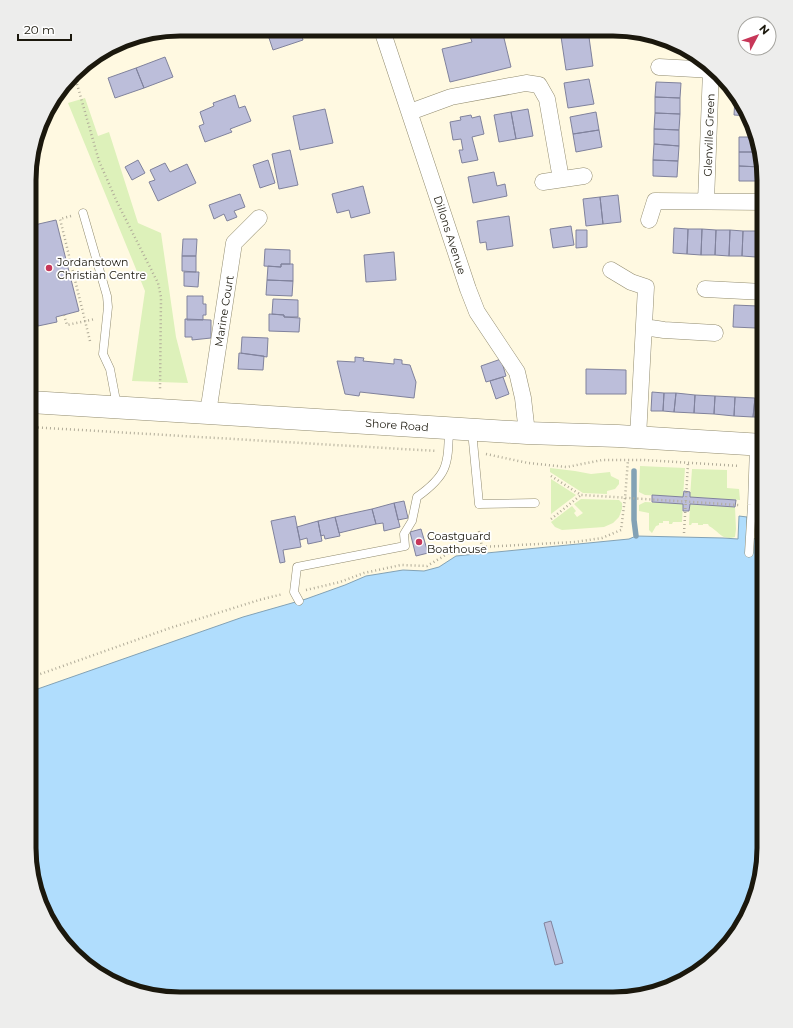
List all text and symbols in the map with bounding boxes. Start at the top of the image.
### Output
scale bar [18,16,71,42]
north arrow [737,16,777,56]
text: N [756,21,773,37]
text: 20 m [24,22,55,37]
street label: Glenville Green [701,93,717,177]
street label: Dillons Avenue [431,194,469,277]
place label: Jordanstown Christian Centre [56,255,146,282]
marker: Jordanstown Christian Centre [44,263,54,273]
street label: Marine Court [211,274,237,348]
street label: Shore Road [365,416,429,434]
place label: Coastguard Boathouse [427,529,491,556]
marker: Coastguard Boathouse [414,537,424,547]

